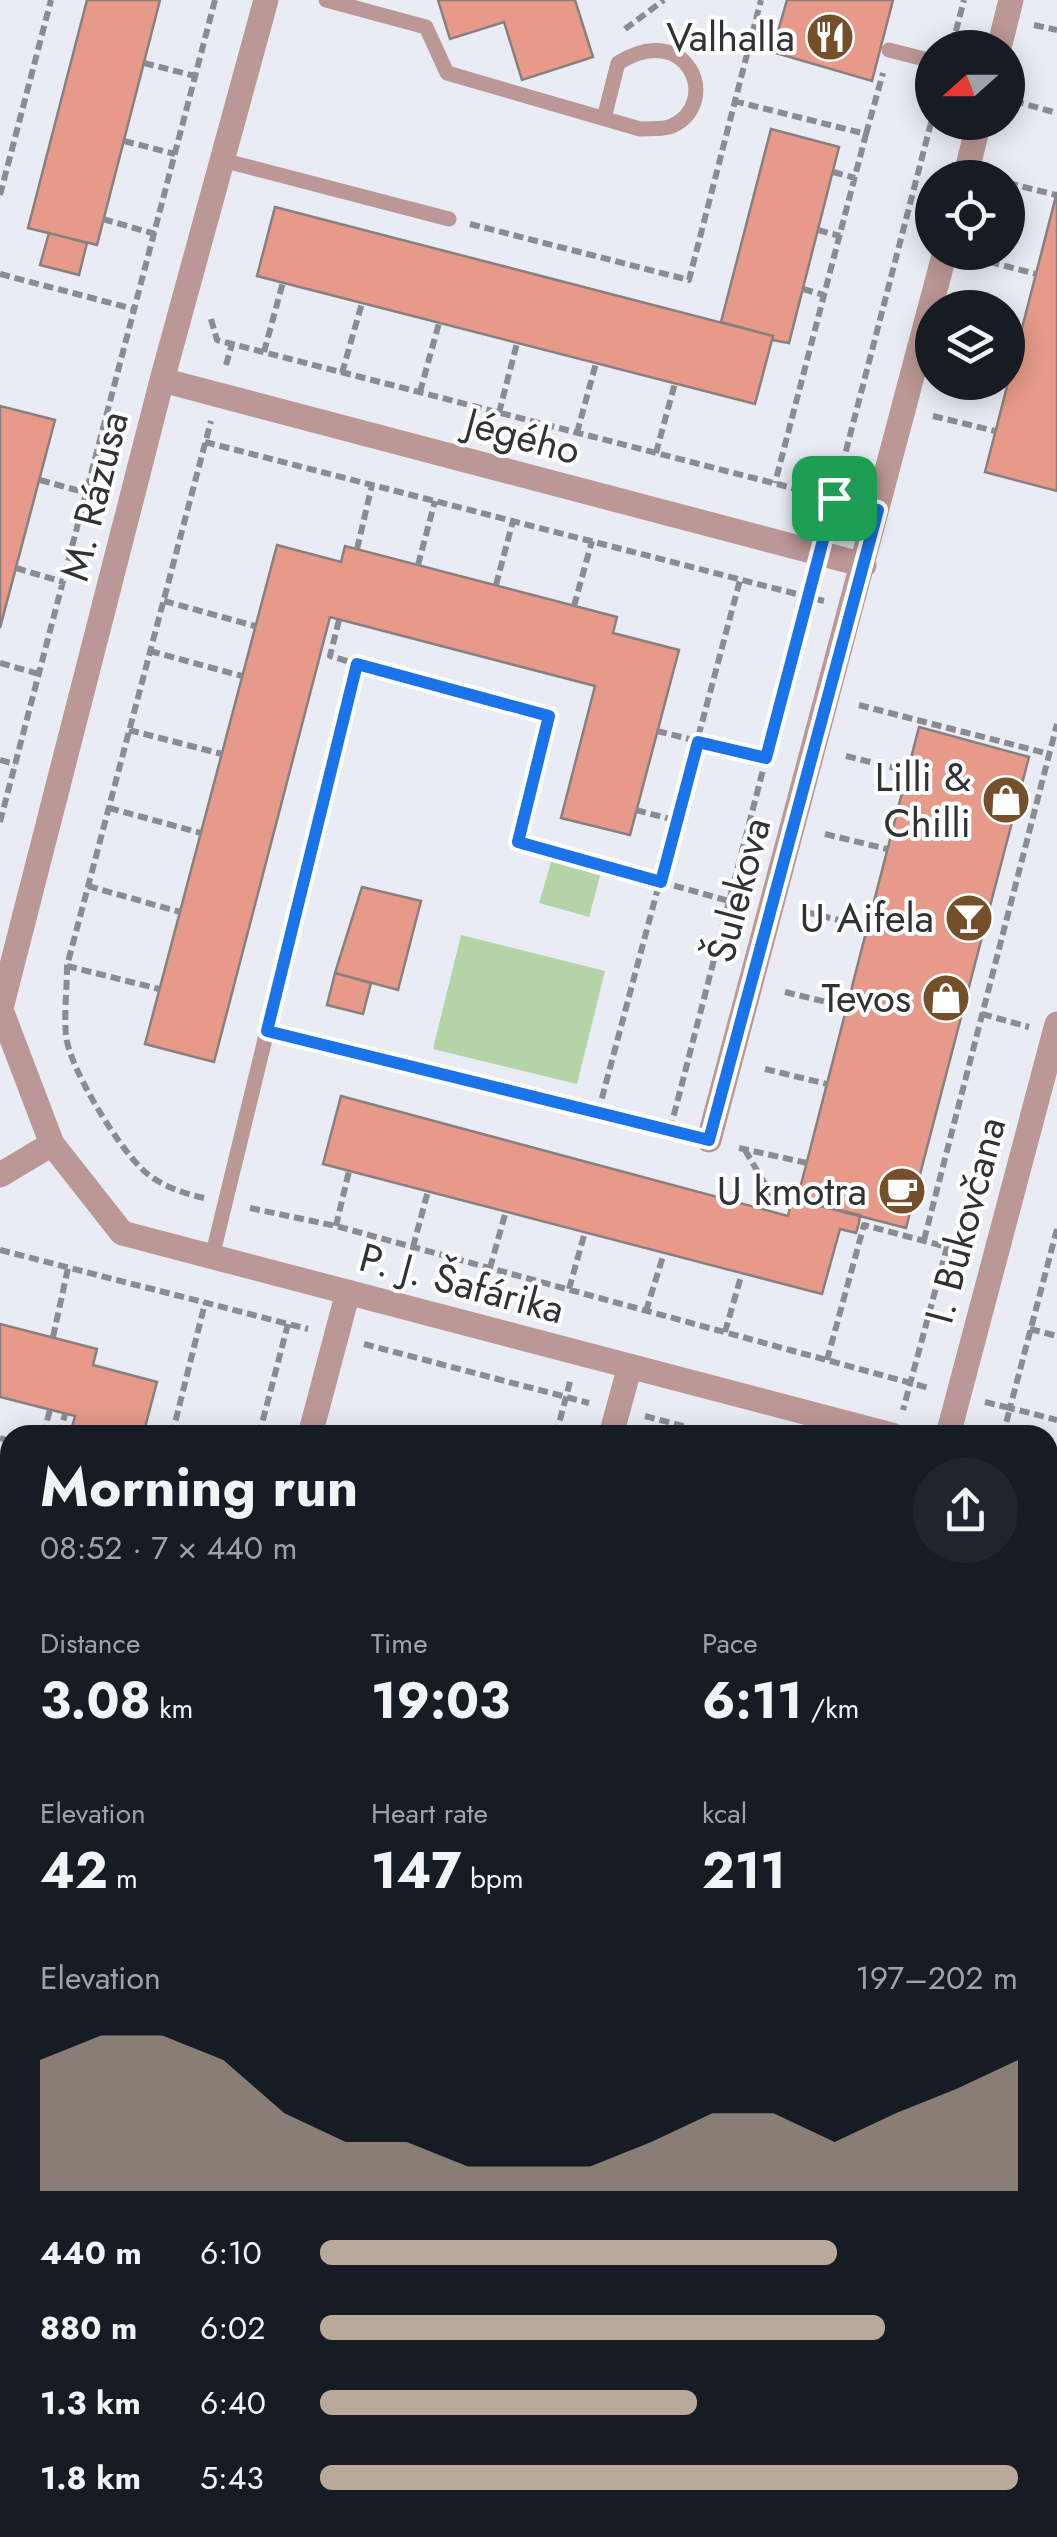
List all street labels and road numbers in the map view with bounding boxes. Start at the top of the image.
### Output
street label: Jégého [454,392,587,479]
street label: M. Rázusa [45,405,143,587]
street label: Šulekova [691,811,785,969]
street label: I. Bukovčana [910,1111,1020,1329]
street label: P. J. Šafárika [353,1228,571,1338]

